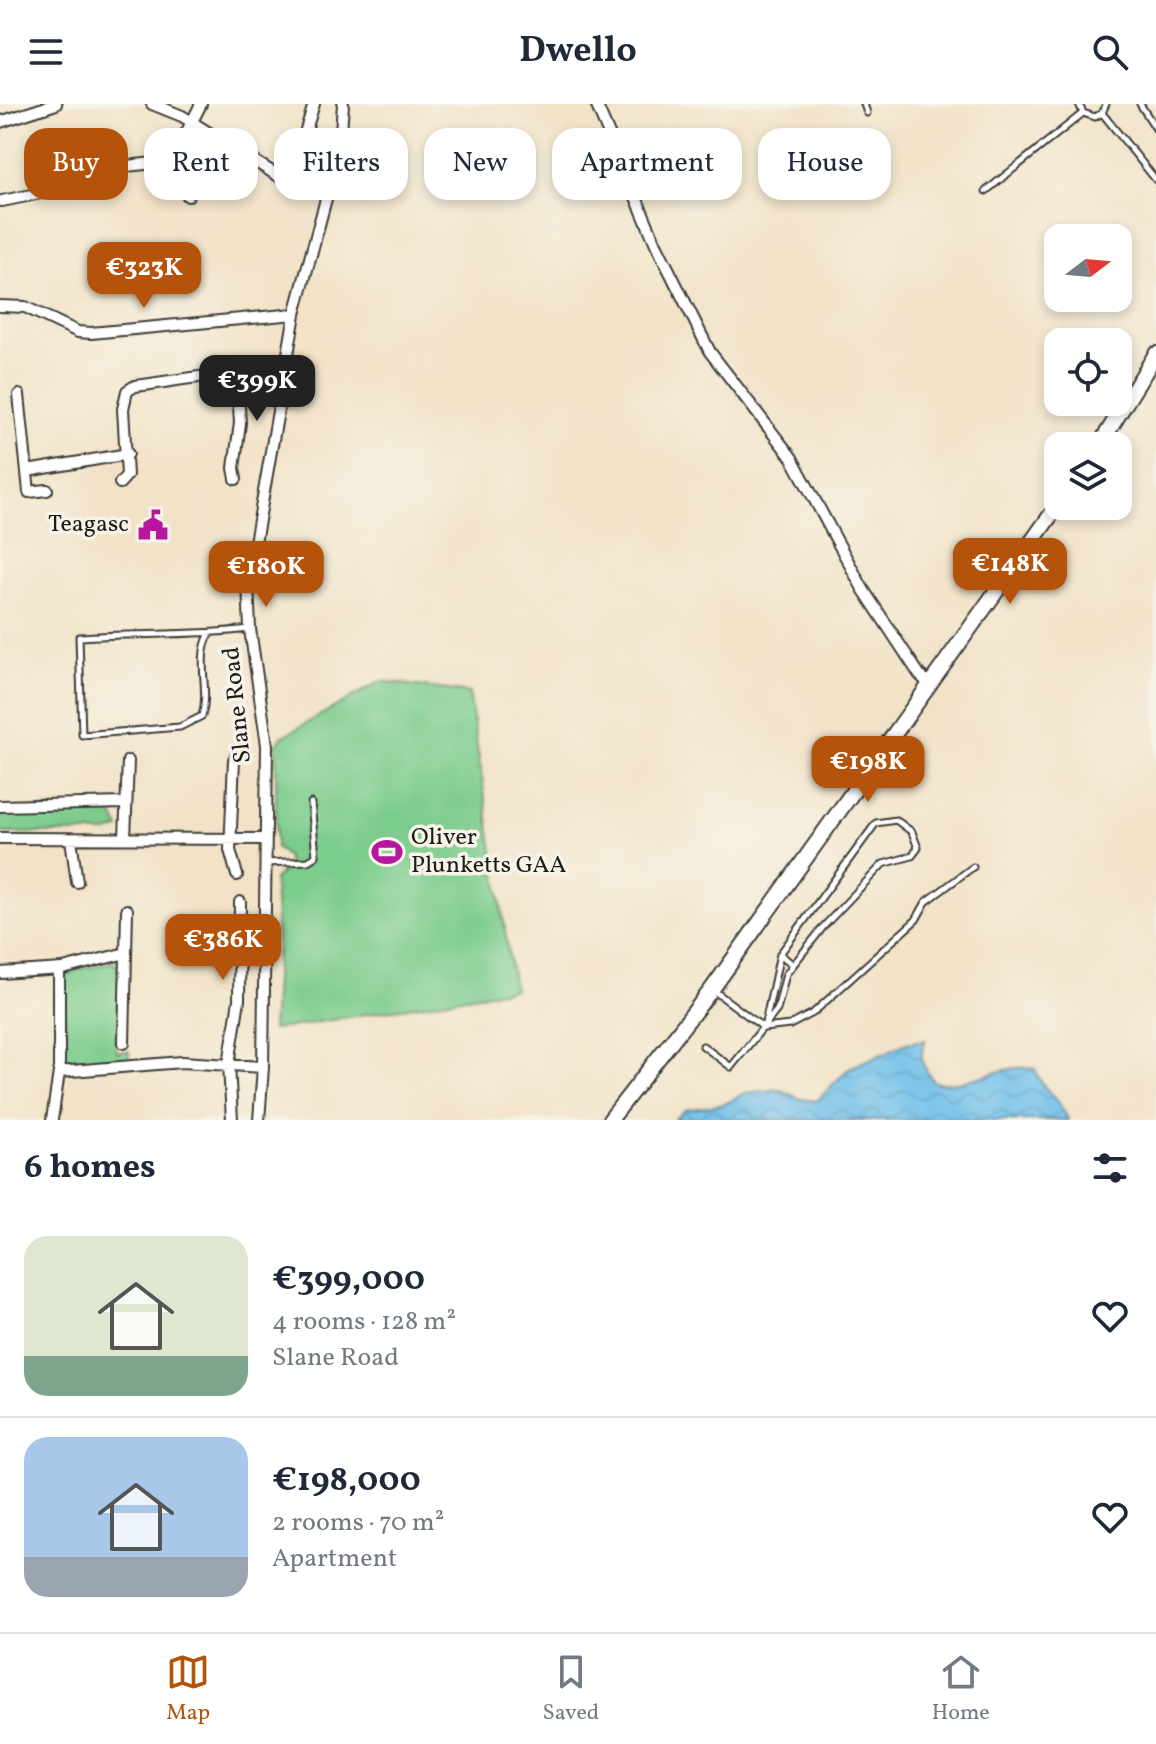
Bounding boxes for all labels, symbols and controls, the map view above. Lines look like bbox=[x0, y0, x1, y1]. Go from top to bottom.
text: Dwello bbox=[519, 27, 637, 77]
icon: menu bbox=[24, 30, 68, 74]
icon: search bbox=[1088, 30, 1132, 74]
chip: Buy bbox=[24, 128, 128, 200]
chip: Rent bbox=[144, 128, 258, 200]
chip: Filters bbox=[274, 128, 408, 200]
chip: New bbox=[424, 128, 536, 200]
chip: Apartment bbox=[552, 128, 742, 200]
chip: House bbox=[758, 128, 891, 200]
north arrow bbox=[1044, 224, 1132, 312]
map controls bbox=[1044, 224, 1132, 520]
pin: €323K bbox=[88, 242, 200, 310]
text: €323K bbox=[105, 250, 183, 286]
button: locate bbox=[1044, 328, 1132, 416]
pin: €399K bbox=[201, 355, 313, 423]
text: €399K bbox=[217, 363, 297, 399]
button: layers bbox=[1044, 432, 1132, 520]
place label: Teagasc bbox=[48, 508, 129, 542]
public building icon: Teagasc bbox=[136, 508, 170, 542]
pin: €148K bbox=[954, 538, 1066, 606]
pin: €180K bbox=[210, 541, 322, 609]
text: €148K bbox=[971, 546, 1049, 582]
text: €180K bbox=[227, 549, 305, 585]
street label: Slane Road bbox=[215, 645, 261, 765]
pin: €198K bbox=[812, 736, 924, 804]
text: €198K bbox=[830, 744, 906, 780]
place label: Oliver Plunketts GAA bbox=[411, 821, 566, 883]
sports icon: Oliver Plunketts GAA bbox=[370, 835, 404, 869]
pin: €386K bbox=[167, 914, 279, 982]
text: €386K bbox=[183, 922, 263, 958]
text: 6 homes bbox=[24, 1145, 156, 1192]
icon: filters bbox=[1088, 1146, 1132, 1190]
text: €399,000 bbox=[272, 1257, 425, 1304]
icon: home bbox=[88, 1268, 184, 1364]
icon: heart bbox=[1088, 1294, 1132, 1338]
text: 4 rooms · 128 m² bbox=[272, 1304, 456, 1340]
text: Slane Road bbox=[272, 1340, 399, 1376]
text: €198,000 bbox=[272, 1458, 421, 1505]
icon: home bbox=[88, 1469, 184, 1565]
icon: heart bbox=[1088, 1495, 1132, 1539]
text: 2 rooms · 70 m² bbox=[272, 1505, 444, 1541]
text: Apartment bbox=[272, 1541, 397, 1577]
tab: Map bbox=[166, 1650, 210, 1729]
tab: Saved bbox=[543, 1650, 599, 1729]
tab: Home bbox=[932, 1650, 990, 1729]

